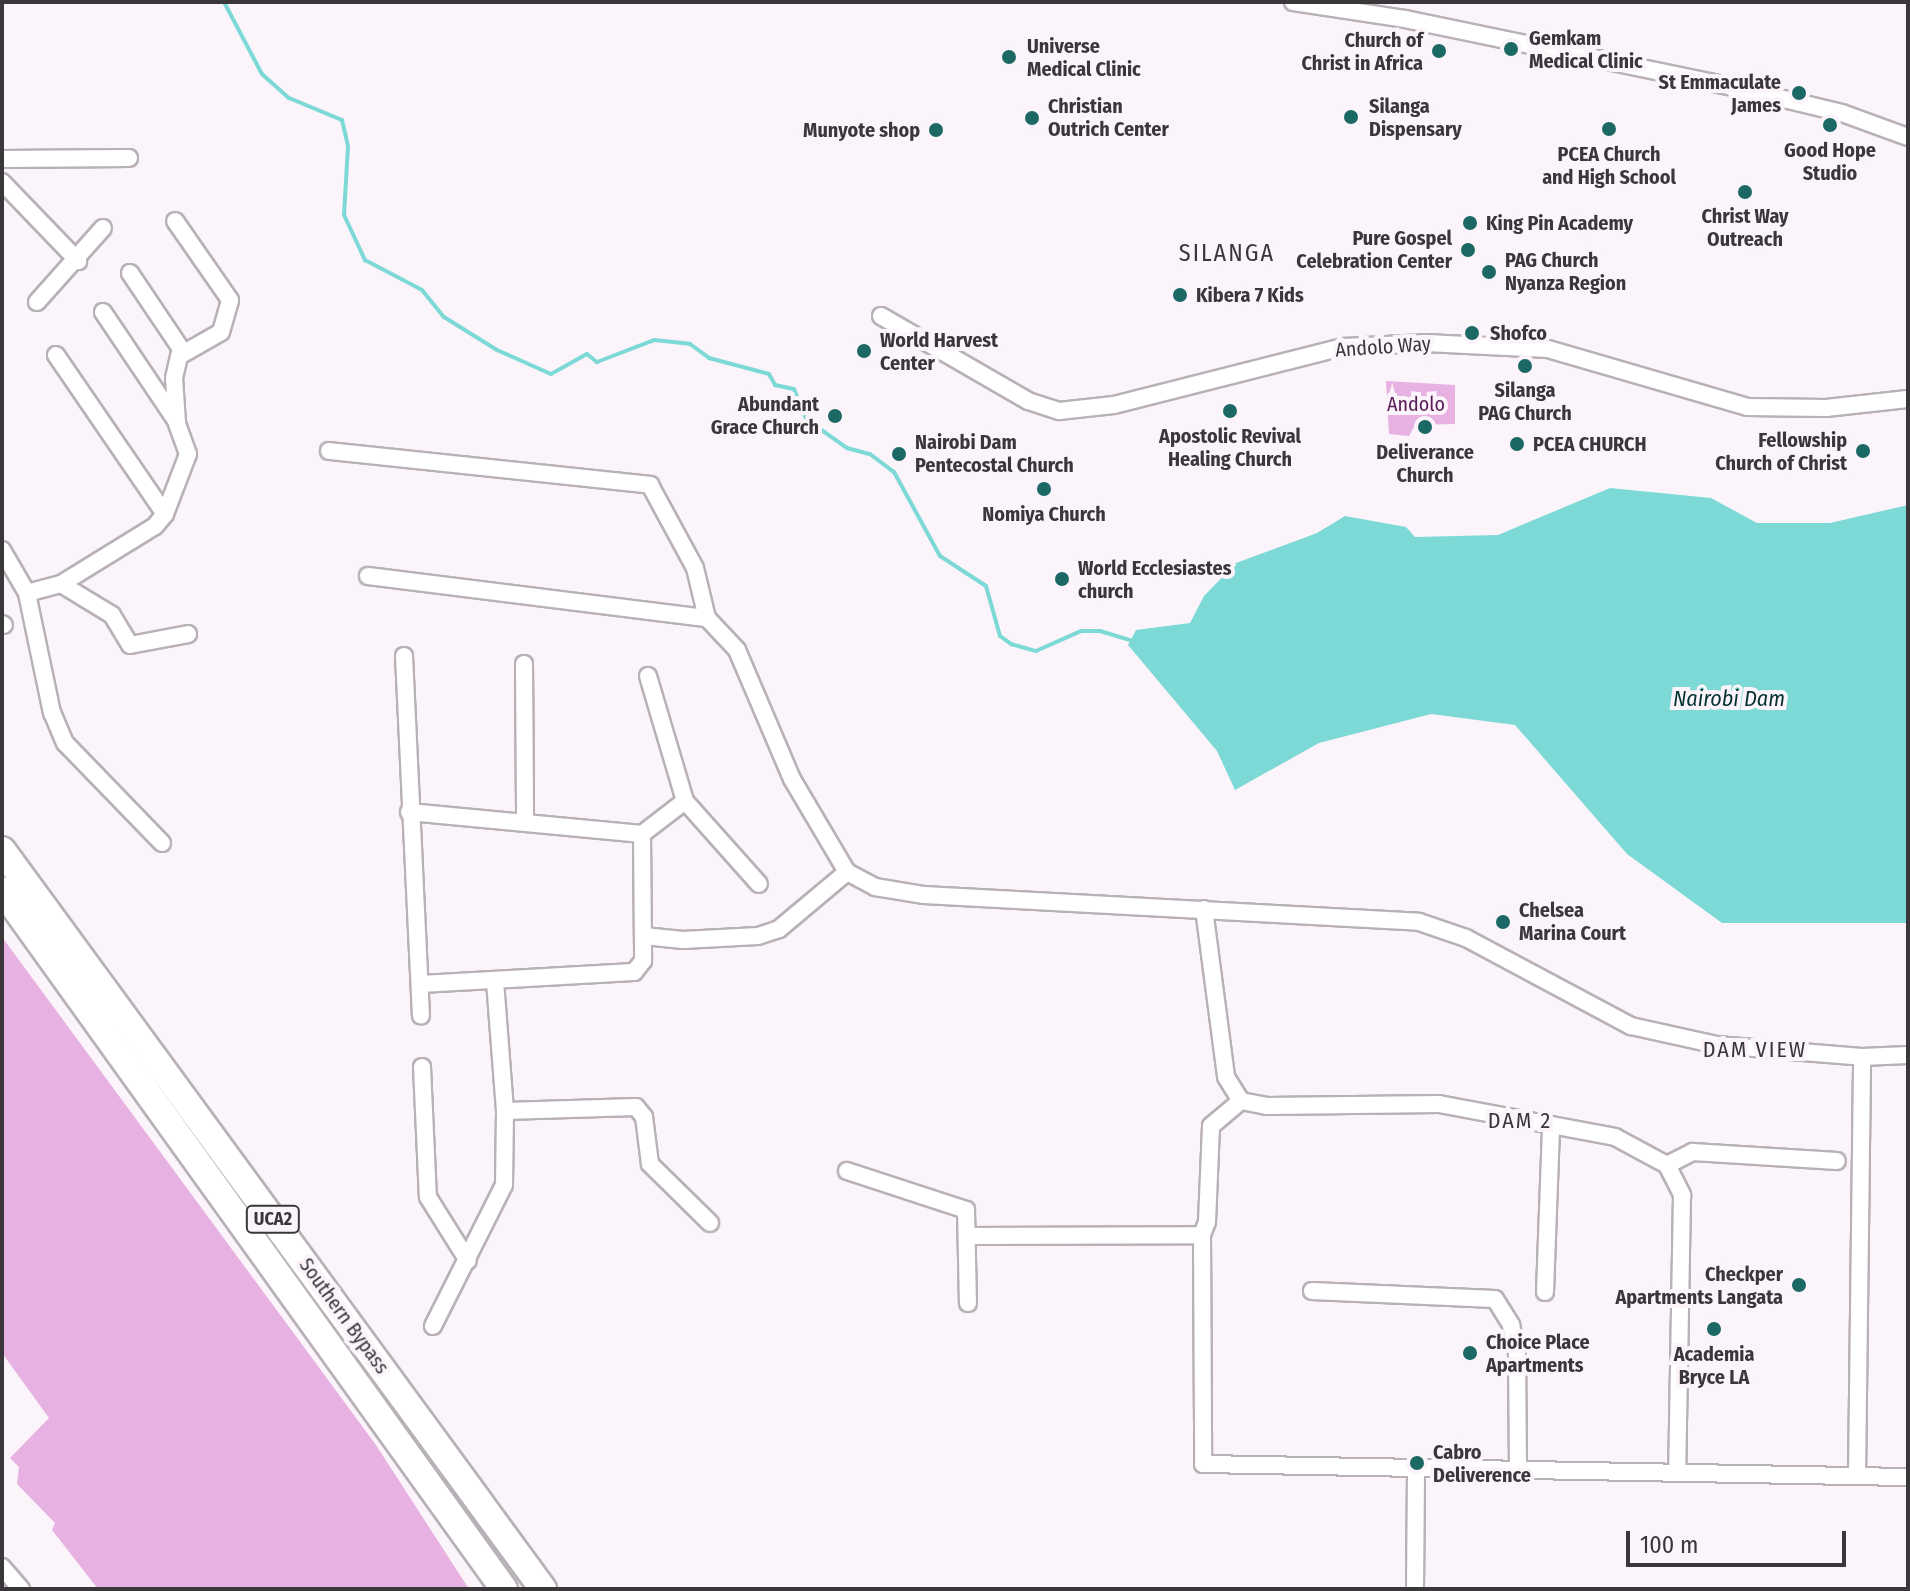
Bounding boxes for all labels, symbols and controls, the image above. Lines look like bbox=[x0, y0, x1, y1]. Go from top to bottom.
place label: Gemkam Medical Clinic bbox=[1529, 26, 1643, 73]
place label: Church of Christ in Africa bbox=[1302, 28, 1423, 75]
place label: Universe Medical Clinic bbox=[1027, 34, 1141, 81]
marker: Gemkam Medical Clinic bbox=[1500, 38, 1522, 60]
marker: Church of Christ in Africa bbox=[1430, 42, 1448, 60]
marker: Universe Medical Clinic bbox=[998, 46, 1020, 68]
place label: St Emmaculate James bbox=[1659, 70, 1781, 117]
marker: St Emmaculate James bbox=[1788, 82, 1810, 104]
place label: Christian Outrich Center bbox=[1048, 94, 1169, 141]
place label: Silanga Dispensary bbox=[1369, 94, 1462, 141]
marker: Silanga Dispensary bbox=[1340, 106, 1362, 128]
marker: Christian Outrich Center bbox=[1023, 109, 1041, 127]
marker: Good Hope Studio bbox=[1821, 116, 1839, 134]
place label: Munyote shop bbox=[803, 118, 920, 142]
marker: PCEA Church and High School bbox=[1600, 120, 1618, 138]
marker: Munyote shop bbox=[927, 121, 945, 139]
place label: Good Hope Studio bbox=[1784, 138, 1876, 185]
place label: PCEA Church and High School bbox=[1542, 142, 1676, 189]
marker: Christ Way Outreach bbox=[1736, 183, 1754, 201]
place label: Christ Way Outreach bbox=[1701, 204, 1789, 251]
place label: King Pin Academy bbox=[1486, 211, 1633, 235]
marker: King Pin Academy bbox=[1461, 214, 1479, 232]
place label: Pure Gospel Celebration Center bbox=[1296, 226, 1452, 273]
district label: SILANGA bbox=[1179, 240, 1275, 268]
marker: Pure Gospel Celebration Center bbox=[1459, 241, 1477, 259]
place label: PAG Church Nyanza Region bbox=[1505, 248, 1626, 295]
marker: PAG Church Nyanza Region bbox=[1480, 263, 1498, 281]
place label: Kibera 7 Kids bbox=[1196, 283, 1304, 307]
marker: Kibera 7 Kids bbox=[1171, 286, 1189, 304]
place label: Shofco bbox=[1490, 321, 1547, 345]
marker: Shofco bbox=[1461, 322, 1483, 344]
place label: World Harvest Center bbox=[880, 328, 998, 375]
street label: Andolo Way bbox=[1335, 332, 1431, 362]
marker: World Harvest Center bbox=[855, 342, 873, 360]
marker: Silanga PAG Church bbox=[1516, 357, 1534, 375]
place label: Silanga PAG Church bbox=[1478, 378, 1572, 425]
place label: Abundant Grace Church bbox=[711, 392, 819, 439]
park label: Andolo bbox=[1387, 392, 1445, 416]
marker: Apostolic Revival Healing Church bbox=[1221, 402, 1239, 420]
marker: Abundant Grace Church bbox=[826, 407, 844, 425]
marker: Deliverance Church bbox=[1416, 418, 1434, 436]
place label: Apostolic Revival Healing Church bbox=[1159, 424, 1301, 471]
place label: Fellowship Church of Christ bbox=[1715, 428, 1847, 475]
place label: Nairobi Dam Pentecostal Church bbox=[915, 430, 1074, 477]
place label: PCEA CHURCH bbox=[1533, 432, 1647, 456]
marker: PCEA CHURCH bbox=[1508, 435, 1526, 453]
place label: Deliverance Church bbox=[1376, 440, 1474, 487]
marker: Fellowship Church of Christ bbox=[1854, 442, 1872, 460]
marker: Nairobi Dam Pentecostal Church bbox=[890, 445, 908, 463]
marker: Nomiya Church bbox=[1035, 480, 1053, 498]
place label: Nomiya Church bbox=[982, 502, 1106, 526]
place label: World Ecclesiastes church bbox=[1078, 556, 1231, 603]
marker: World Ecclesiastes church bbox=[1053, 570, 1071, 588]
water label: Nairobi Dam bbox=[1673, 686, 1785, 712]
place label: Chelsea Marina Court bbox=[1519, 898, 1626, 945]
marker: Chelsea Marina Court bbox=[1494, 913, 1512, 931]
district label: DAM VIEW bbox=[1703, 1037, 1807, 1063]
district label: DAM 2 bbox=[1488, 1108, 1552, 1134]
road number: UCA2 bbox=[245, 1205, 301, 1233]
street label: Southern Bypass bbox=[294, 1254, 394, 1378]
place label: Checkper Apartments Langata bbox=[1615, 1262, 1783, 1309]
marker: Checkper Apartments Langata bbox=[1790, 1276, 1808, 1294]
marker: Academia Bryce LA bbox=[1705, 1320, 1723, 1338]
place label: Choice Place Apartments bbox=[1486, 1330, 1590, 1377]
place label: Academia Bryce LA bbox=[1674, 1342, 1754, 1389]
marker: Choice Place Apartments bbox=[1461, 1344, 1479, 1362]
place label: Cabro Deliverence bbox=[1433, 1440, 1531, 1487]
marker: Cabro Deliverence bbox=[1408, 1454, 1426, 1472]
scale bar bbox=[1630, 1515, 1850, 1565]
text: 100 m bbox=[1640, 1531, 1698, 1559]

